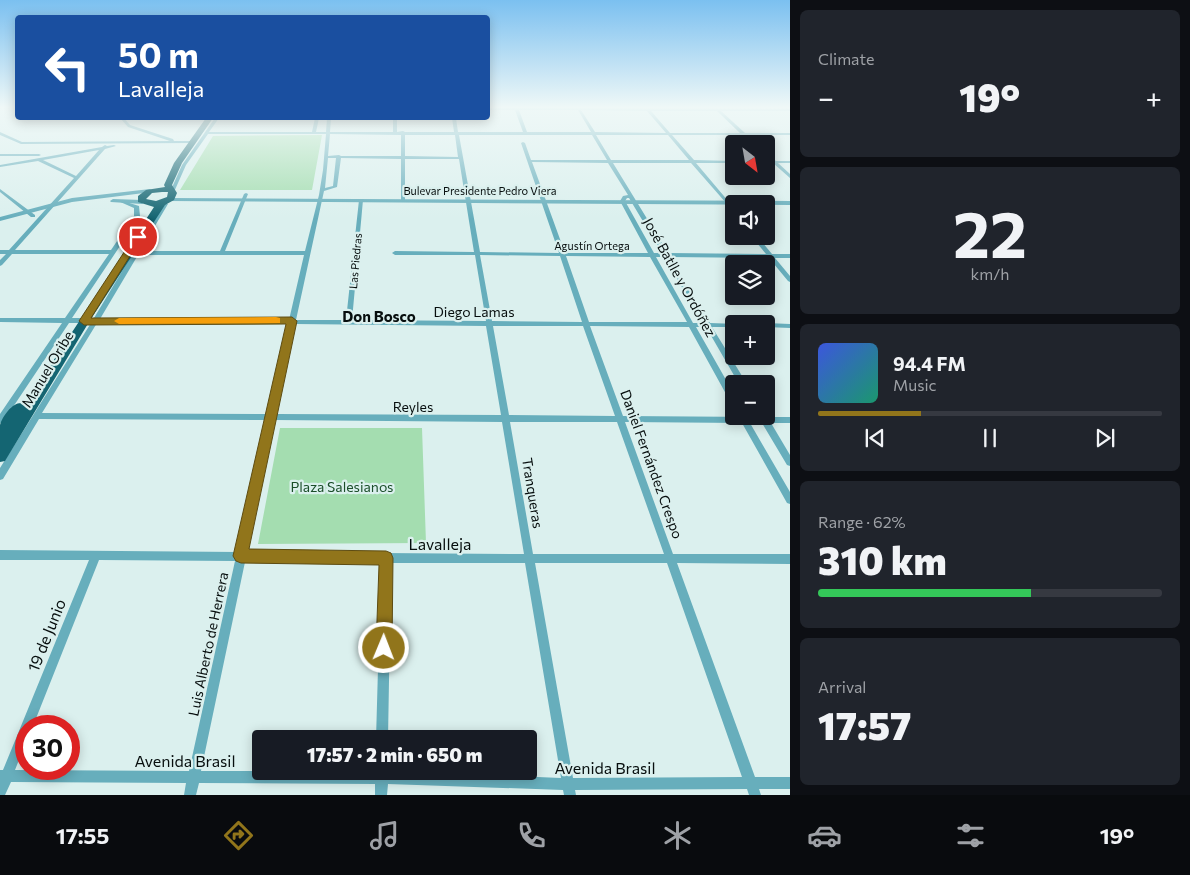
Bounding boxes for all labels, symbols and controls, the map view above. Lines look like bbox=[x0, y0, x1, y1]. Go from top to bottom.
text: 50 m bbox=[118, 32, 199, 75]
icon: left bbox=[35, 35, 100, 100]
text: Climate bbox=[818, 49, 874, 68]
text: 19° bbox=[959, 73, 1020, 120]
text: Lavalleja bbox=[118, 75, 204, 102]
text: − bbox=[818, 80, 834, 114]
text: + bbox=[1146, 80, 1162, 114]
north arrow bbox=[725, 135, 775, 185]
map controls bbox=[725, 135, 775, 425]
street label: Bulevar Presidente Pedro Viera bbox=[404, 184, 557, 197]
text: 22 bbox=[953, 192, 1027, 271]
button: sound bbox=[725, 195, 775, 245]
street label: José Batlle y Ordóñez bbox=[640, 214, 720, 340]
pin bbox=[117, 216, 159, 258]
icon: arrive bbox=[124, 223, 152, 251]
street label: Las Piedras bbox=[346, 232, 364, 290]
street label: Agustín Ortega bbox=[554, 239, 630, 252]
button: layers bbox=[725, 255, 775, 305]
text: km/h bbox=[971, 264, 1009, 283]
street label: Diego Lamas bbox=[433, 303, 515, 320]
district label: Don Bosco bbox=[342, 307, 416, 325]
button: + bbox=[725, 315, 775, 365]
street label: Manuel Oribe bbox=[17, 328, 77, 410]
text: 94.4 FM bbox=[893, 352, 966, 375]
button: − bbox=[725, 375, 775, 425]
text: Music bbox=[893, 375, 937, 394]
street label: Daniel Fernández Crespo bbox=[617, 387, 687, 541]
street label: Reyles bbox=[393, 398, 433, 415]
icon: previous bbox=[861, 424, 889, 452]
icon: pause bbox=[976, 424, 1004, 452]
icon: next bbox=[1091, 424, 1119, 452]
street label: Tranqueras bbox=[519, 457, 547, 529]
park label: Plaza Salesianos bbox=[290, 478, 394, 495]
text: Range · 62% bbox=[818, 512, 906, 531]
street label: Lavalleja bbox=[409, 534, 471, 553]
text: 310 km bbox=[818, 536, 947, 583]
street label: Luis Alberto de Herrera bbox=[184, 570, 232, 718]
street label: 19 de Junio bbox=[23, 596, 69, 674]
position arrow bbox=[357, 621, 409, 673]
text: Arrival bbox=[818, 677, 866, 696]
text: 17:57 bbox=[818, 701, 911, 748]
speed limit sign: 30 bbox=[15, 715, 80, 780]
text: 17:57 · 2 min · 650 m bbox=[307, 743, 482, 766]
street label: Avenida Brasil bbox=[134, 751, 236, 770]
street label: Avenida Brasil bbox=[554, 758, 656, 777]
icon: directions bbox=[221, 818, 256, 853]
icon: music bbox=[367, 818, 402, 853]
icon: phone bbox=[514, 818, 549, 853]
icon: climate bbox=[660, 818, 695, 853]
icon: car bbox=[807, 818, 842, 853]
icon: filters bbox=[953, 818, 988, 853]
text: 17:55 bbox=[56, 822, 109, 849]
text: 19° bbox=[1100, 822, 1134, 849]

